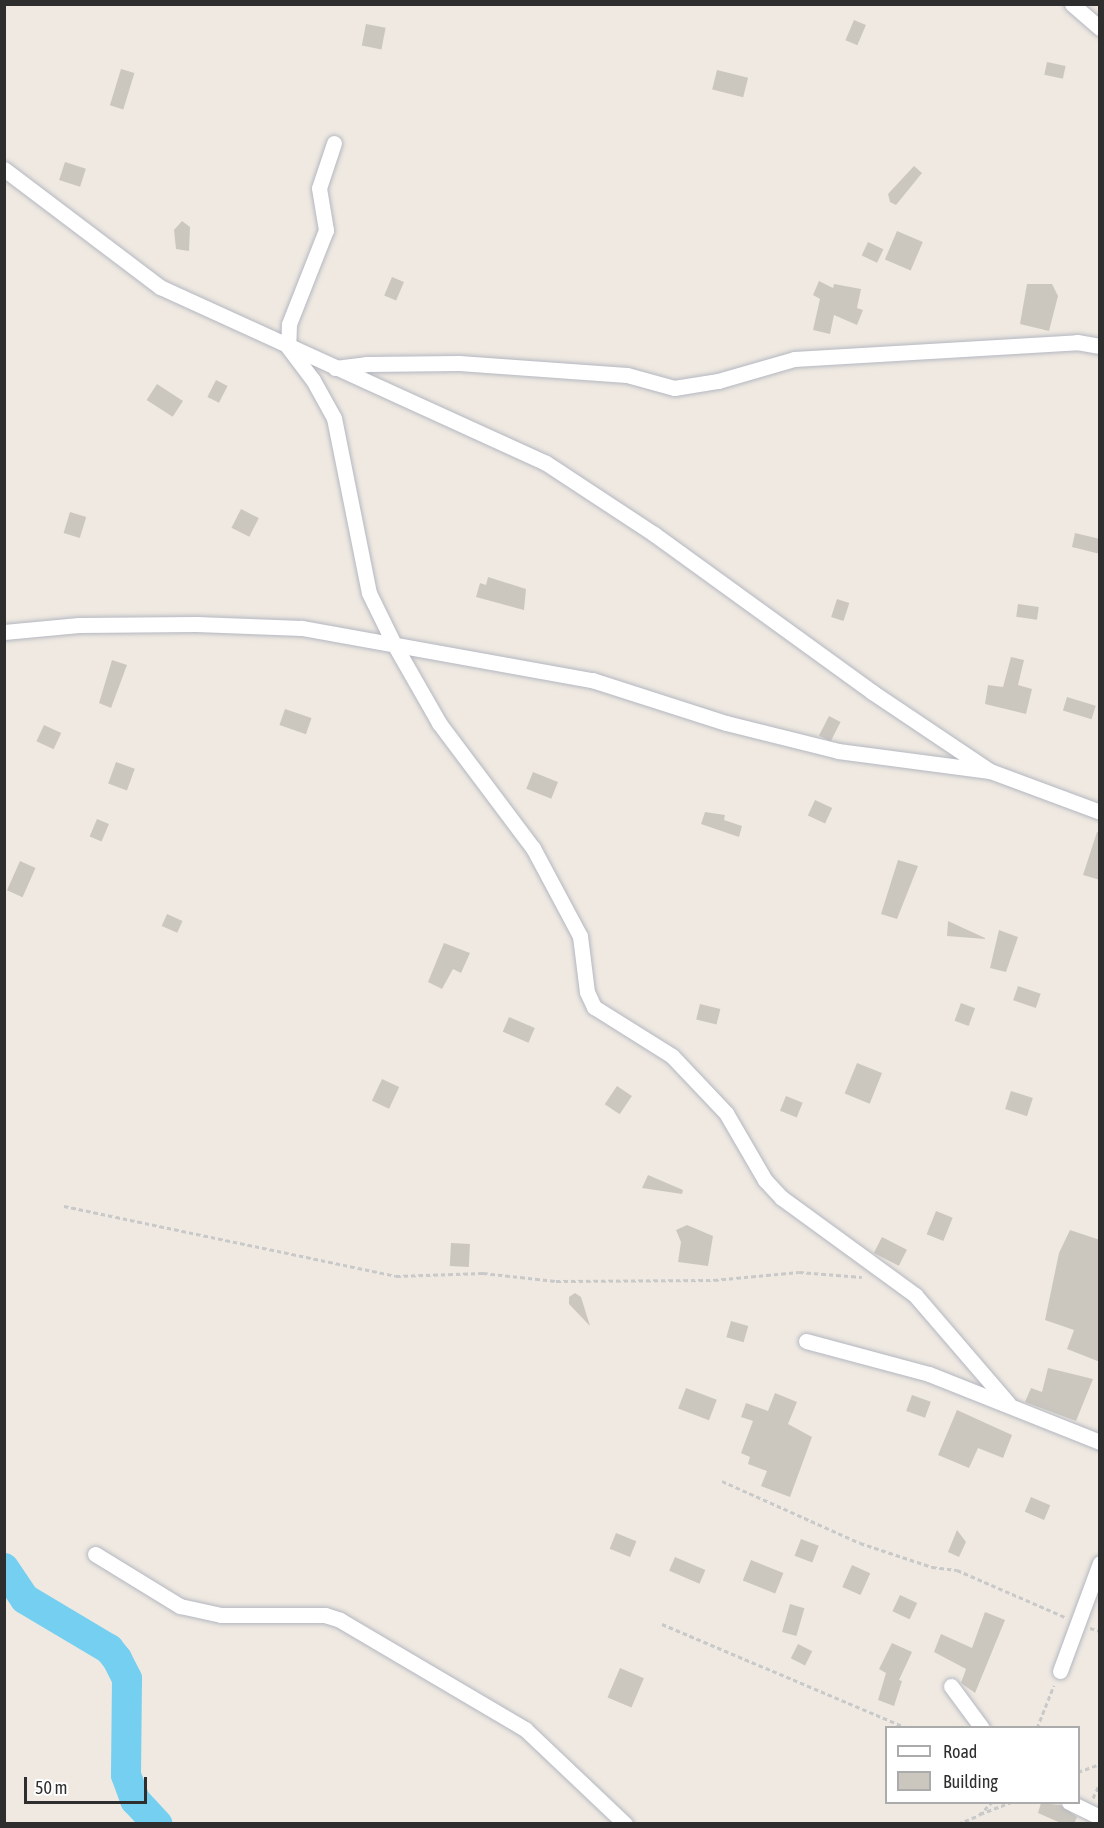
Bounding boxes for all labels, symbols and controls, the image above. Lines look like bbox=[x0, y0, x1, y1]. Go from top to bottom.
legend bbox=[885, 1726, 1080, 1804]
text: Road bbox=[943, 1741, 977, 1762]
scale bar bbox=[27, 1765, 150, 1803]
text: Building bbox=[943, 1771, 998, 1792]
text: 50 m bbox=[35, 1777, 67, 1798]

